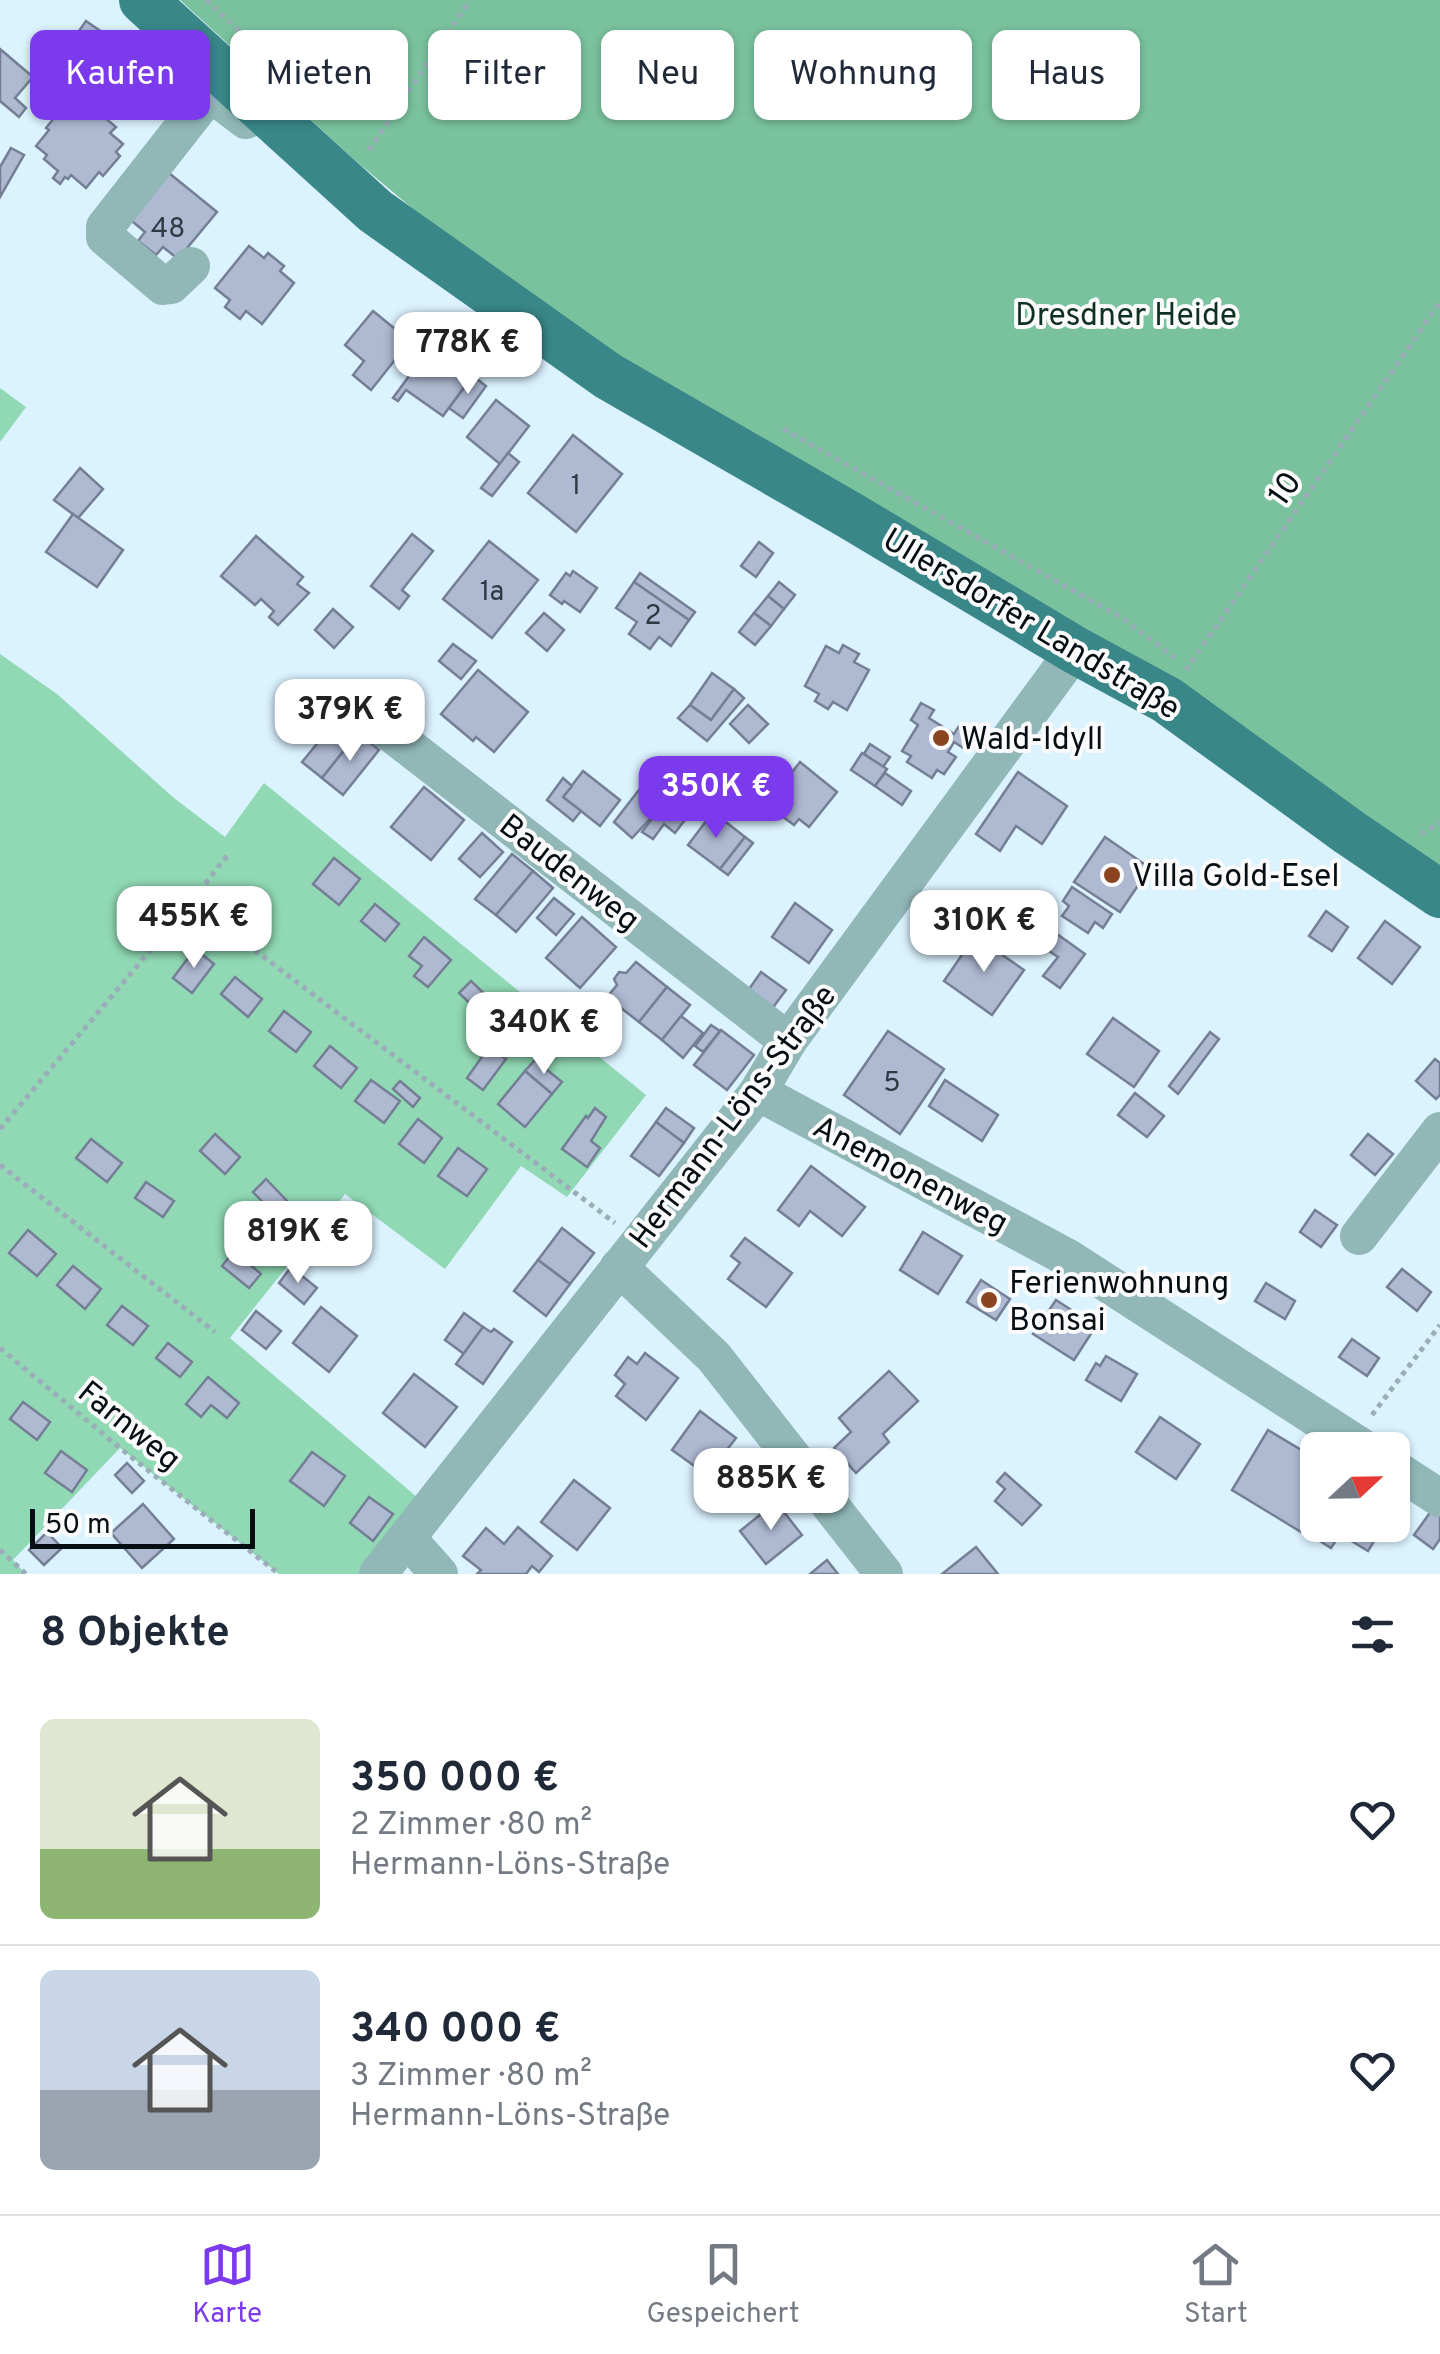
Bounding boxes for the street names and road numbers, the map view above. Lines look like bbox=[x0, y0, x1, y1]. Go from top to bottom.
street label: 10 bbox=[1261, 465, 1312, 514]
street label: Ullersdorfer Landstraße bbox=[875, 521, 1186, 730]
street label: Baudenweg bbox=[490, 807, 646, 942]
street label: Hermann-Löns-Straße bbox=[622, 978, 847, 1258]
street label: Anemonenweg bbox=[805, 1108, 1014, 1245]
street label: Farnweg bbox=[68, 1374, 188, 1481]

